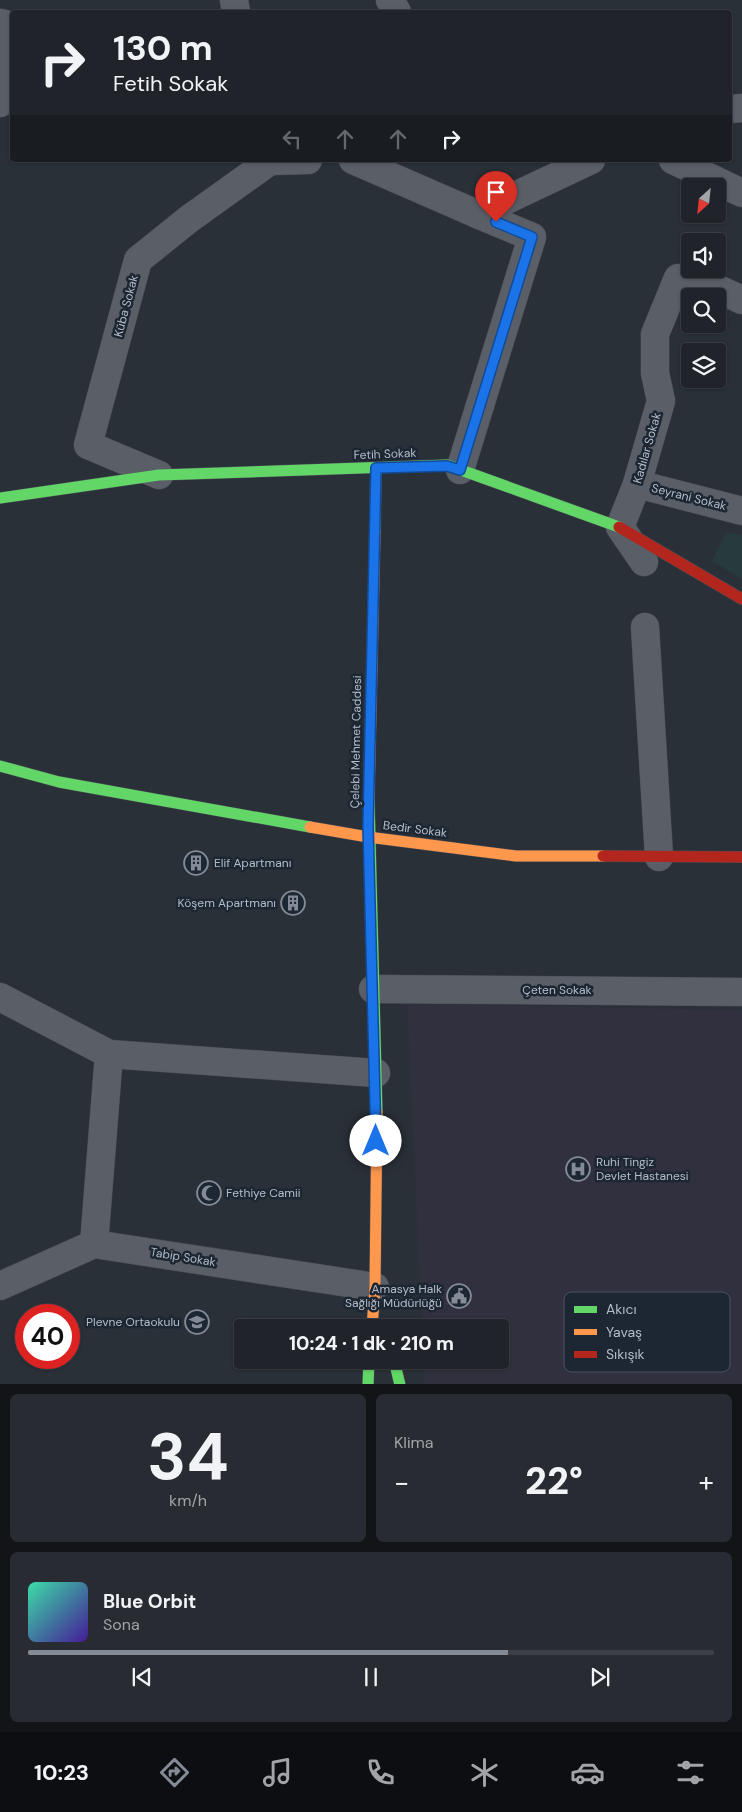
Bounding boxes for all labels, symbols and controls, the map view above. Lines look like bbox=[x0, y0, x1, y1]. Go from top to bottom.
text: 130 m bbox=[113, 25, 213, 71]
icon: right bbox=[30, 30, 95, 95]
text: Fetih Sokak bbox=[113, 69, 228, 98]
icon: left bbox=[278, 125, 306, 153]
icon: ahead bbox=[331, 125, 359, 153]
icon: ahead bbox=[384, 125, 412, 153]
icon: right bbox=[437, 125, 465, 153]
pin bbox=[475, 171, 517, 222]
icon: arrive bbox=[482, 178, 510, 206]
north arrow bbox=[681, 178, 726, 222]
map controls bbox=[681, 178, 726, 388]
button: sound bbox=[681, 233, 726, 278]
street label: Küba Sokak bbox=[110, 273, 142, 339]
button: search bbox=[681, 288, 726, 333]
button: layers bbox=[681, 343, 726, 388]
street label: Kadılar Sokak bbox=[629, 411, 665, 485]
street label: Fetih Sokak bbox=[353, 445, 417, 463]
street label: Seyrani Sokak bbox=[650, 480, 728, 514]
street label: Çelebi Mehmet Caddesi bbox=[347, 675, 365, 809]
street label: Bedir Sokak bbox=[382, 817, 448, 841]
building icon: Elif Apartmanı bbox=[183, 850, 209, 876]
place label: Elif Apartmanı bbox=[214, 855, 291, 871]
building icon: Köşem Apartmanı bbox=[280, 890, 306, 916]
place label: Köşem Apartmanı bbox=[178, 895, 276, 911]
street label: Çeten Sokak bbox=[522, 982, 592, 998]
position arrow bbox=[349, 1114, 401, 1166]
place label: Ruhi Tingiz Devlet Hastanesi bbox=[596, 1154, 688, 1184]
hospital icon: Ruhi Tingiz Devlet Hastanesi bbox=[565, 1156, 591, 1182]
mosque icon: Fethiye Camii bbox=[196, 1180, 222, 1206]
place label: Fethiye Camii bbox=[226, 1185, 300, 1201]
street label: Tabip Sokak bbox=[149, 1244, 217, 1270]
place label: Amasya Halk Sağlığı Müdürlüğü bbox=[345, 1281, 442, 1311]
public building icon: Amasya Halk Sağlığı Müdürlüğü bbox=[446, 1283, 472, 1309]
legend bbox=[564, 1292, 730, 1372]
text: Akıcı bbox=[606, 1300, 637, 1318]
speed limit sign: 40 bbox=[15, 1304, 80, 1369]
school or university icon: Plevne Ortaokulu bbox=[184, 1309, 210, 1335]
place label: Plevne Ortaokulu bbox=[86, 1314, 180, 1330]
text: Yavaş bbox=[606, 1323, 642, 1341]
text: 10:24 · 1 dk · 210 m bbox=[289, 1331, 454, 1356]
text: Sıkışık bbox=[606, 1345, 645, 1363]
text: 34 bbox=[147, 1415, 229, 1499]
text: Klima bbox=[394, 1432, 433, 1453]
text: 22° bbox=[525, 1456, 583, 1506]
text: − bbox=[394, 1464, 409, 1501]
text: + bbox=[699, 1464, 714, 1501]
text: km/h bbox=[169, 1490, 207, 1511]
text: Blue Orbit bbox=[103, 1589, 196, 1614]
text: Sona bbox=[103, 1614, 140, 1635]
icon: previous bbox=[128, 1663, 156, 1691]
icon: pause bbox=[357, 1663, 385, 1691]
icon: next bbox=[586, 1663, 614, 1691]
icon: directions bbox=[157, 1755, 192, 1790]
icon: music bbox=[260, 1755, 295, 1790]
icon: phone bbox=[363, 1755, 398, 1790]
icon: climate bbox=[467, 1755, 502, 1790]
icon: car bbox=[570, 1755, 605, 1790]
icon: filters bbox=[673, 1755, 708, 1790]
text: 10:23 bbox=[34, 1758, 89, 1787]

